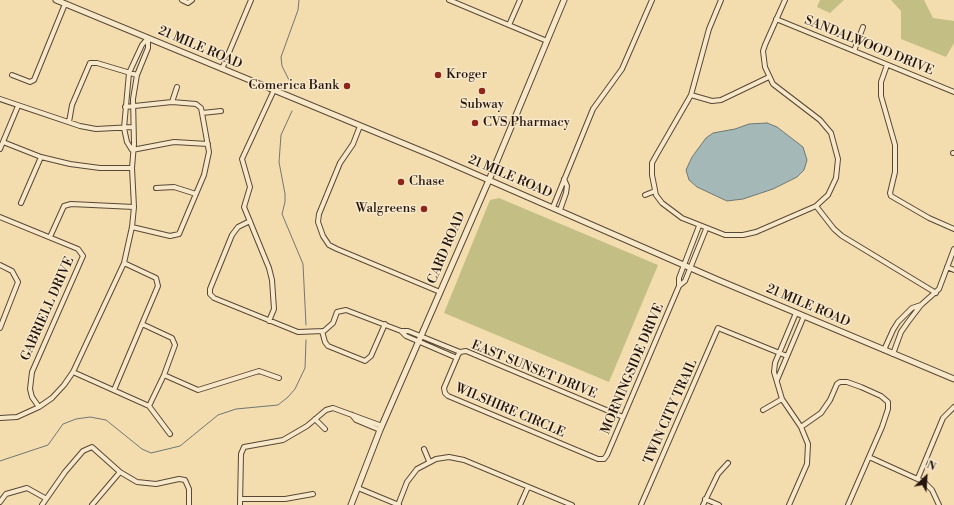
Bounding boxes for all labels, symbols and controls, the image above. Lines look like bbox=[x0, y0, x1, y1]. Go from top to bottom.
street label: SANDALWOOD DRIVE bbox=[802, 13, 936, 79]
street label: 21 MILE ROAD bbox=[156, 23, 244, 73]
place label: Kroger bbox=[446, 67, 487, 83]
marker: Kroger bbox=[433, 70, 443, 80]
place label: Comerica Bank bbox=[249, 78, 339, 94]
marker: Comerica Bank bbox=[342, 81, 352, 91]
marker: Subway bbox=[477, 86, 487, 96]
place label: Subway bbox=[460, 97, 504, 113]
place label: CVS Pharmacy bbox=[483, 115, 570, 131]
marker: CVS Pharmacy bbox=[470, 118, 480, 128]
street label: 21 MILE ROAD bbox=[466, 152, 554, 202]
place label: Chase bbox=[409, 174, 445, 190]
marker: Chase bbox=[396, 177, 406, 187]
place label: Walgreens bbox=[355, 201, 416, 217]
marker: Walgreens bbox=[419, 204, 429, 214]
street label: CARD ROAD bbox=[425, 209, 469, 287]
street label: GABRIELL DRIVE bbox=[18, 255, 78, 363]
street label: 21 MILE ROAD bbox=[764, 281, 852, 331]
street label: MORNINGSIDE DRIVE bbox=[598, 301, 668, 437]
street label: EAST SUNSET DRIVE bbox=[469, 338, 599, 402]
street label: TWIN CITY TRAIL bbox=[641, 357, 701, 467]
street label: WILSHIRE CIRCLE bbox=[453, 381, 567, 441]
north arrow bbox=[906, 457, 946, 497]
text: N bbox=[924, 458, 938, 474]

